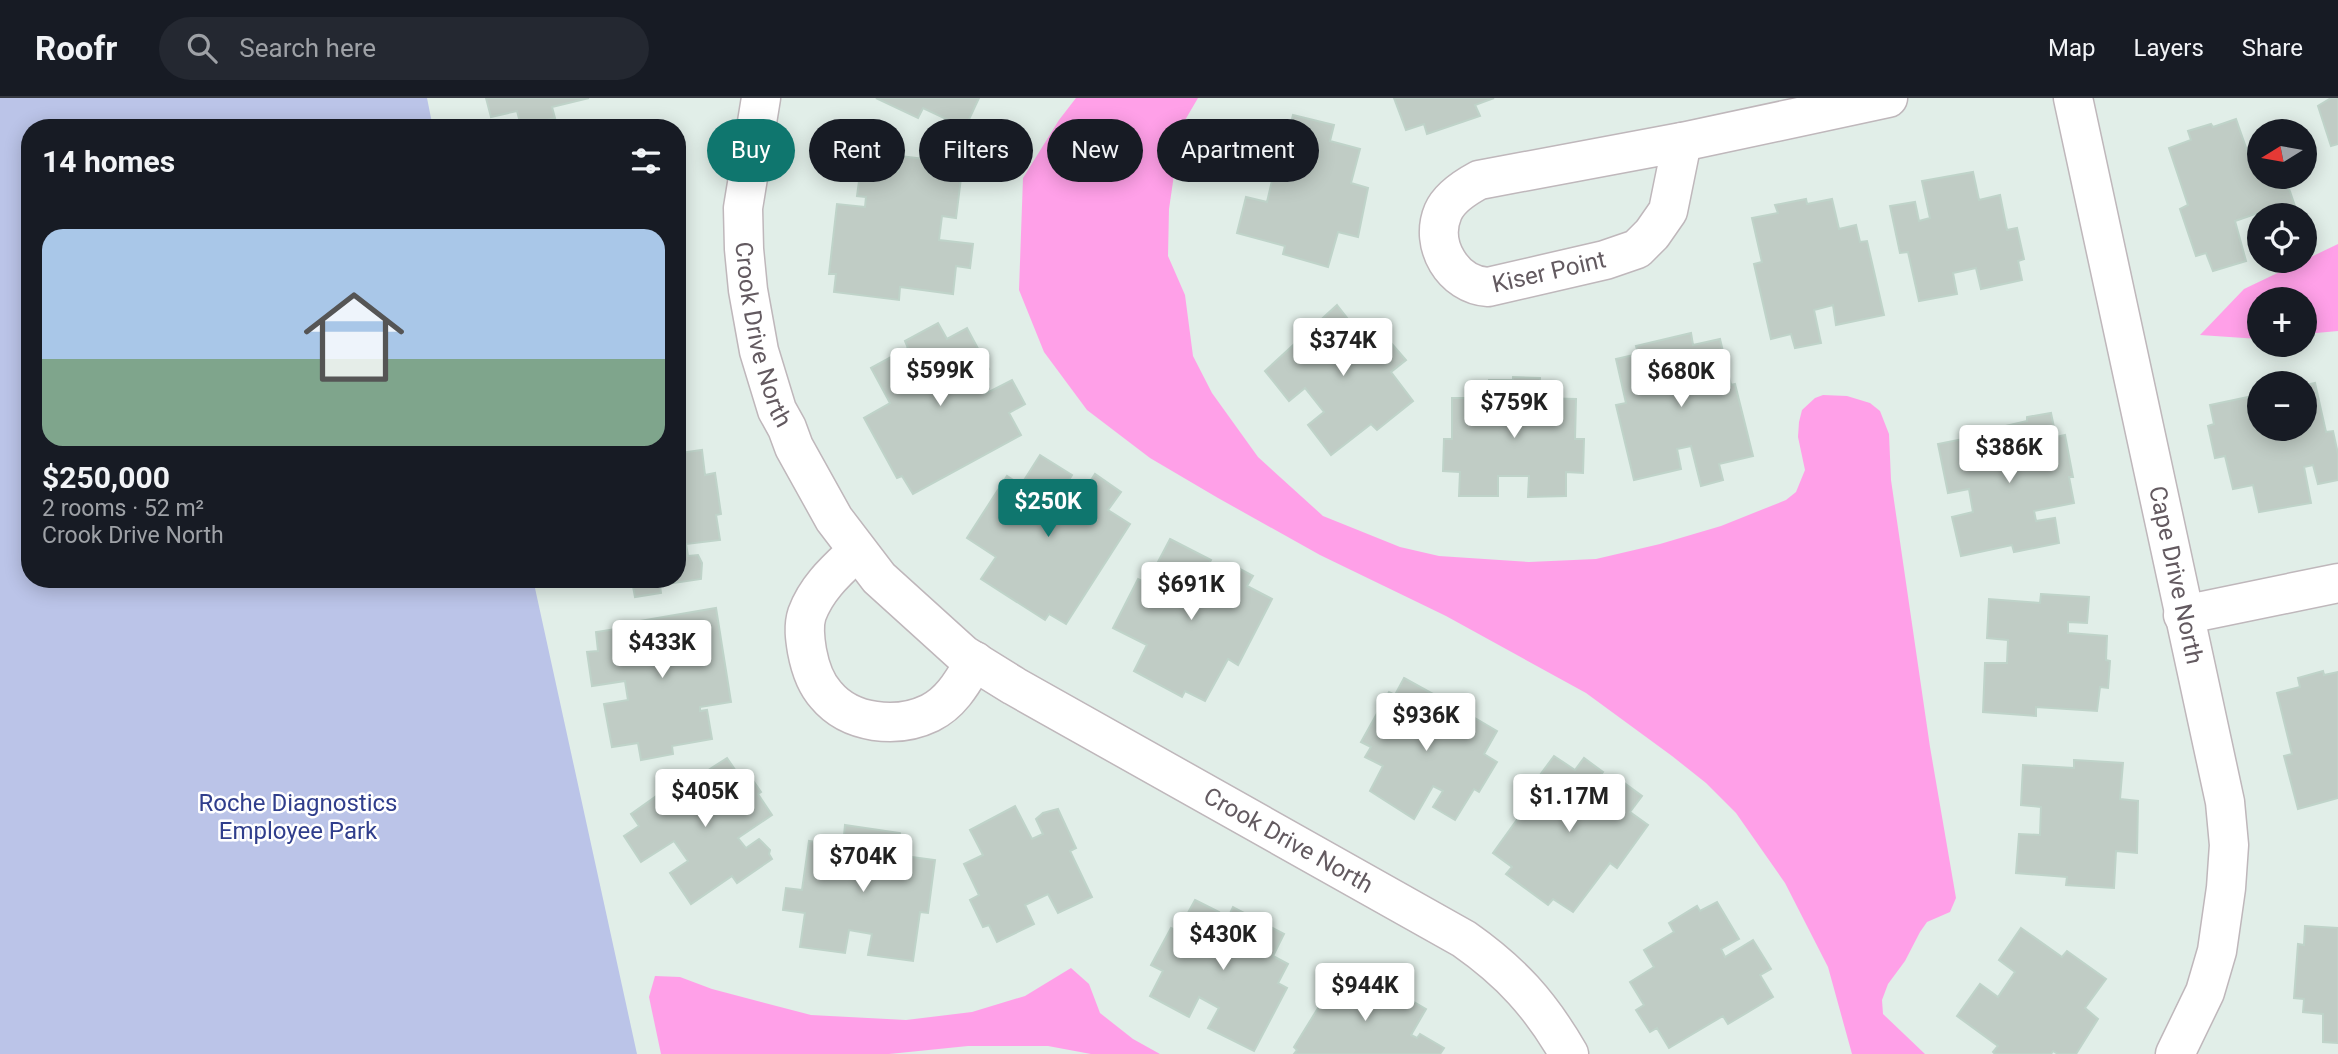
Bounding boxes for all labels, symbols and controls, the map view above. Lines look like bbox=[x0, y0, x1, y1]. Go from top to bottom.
search box bbox=[159, 17, 649, 80]
text: Roofr bbox=[35, 29, 117, 68]
icon: search bbox=[183, 29, 221, 67]
text: Search here bbox=[239, 33, 376, 63]
text: Map bbox=[2048, 34, 2096, 62]
text: Layers bbox=[2134, 34, 2204, 62]
text: Share bbox=[2242, 34, 2303, 62]
chip: Buy bbox=[707, 119, 795, 182]
chip: Rent bbox=[809, 119, 905, 182]
chip: Filters bbox=[919, 119, 1033, 182]
chip: New bbox=[1047, 119, 1143, 182]
chip: Apartment bbox=[1157, 119, 1319, 182]
north arrow bbox=[2247, 119, 2317, 189]
map controls bbox=[2247, 119, 2317, 441]
icon: filters bbox=[627, 142, 665, 180]
text: 14 homes bbox=[42, 144, 175, 179]
button: locate bbox=[2247, 203, 2317, 273]
street label: Crook Drive North bbox=[729, 240, 798, 432]
street label: Kiser Point bbox=[1489, 245, 1609, 299]
icon: home bbox=[291, 274, 417, 400]
button: + bbox=[2247, 287, 2317, 357]
pin: $374K bbox=[1294, 318, 1392, 378]
text: $374K bbox=[1309, 327, 1377, 354]
pin: $599K bbox=[891, 348, 989, 408]
pin: $680K bbox=[1632, 350, 1730, 409]
text: $599K bbox=[906, 357, 974, 384]
text: $680K bbox=[1647, 358, 1715, 385]
button: − bbox=[2247, 371, 2317, 441]
pin: $759K bbox=[1465, 380, 1563, 440]
text: $759K bbox=[1480, 389, 1548, 416]
pin: $386K bbox=[1960, 426, 2058, 485]
text: $386K bbox=[1975, 434, 2043, 461]
text: $250,000 bbox=[42, 460, 170, 495]
pin: $250K bbox=[999, 480, 1097, 539]
street label: Cape Drive North bbox=[2143, 483, 2209, 667]
text: $250K bbox=[1014, 488, 1082, 515]
text: 2 rooms · 52 m² bbox=[42, 495, 204, 522]
text: Crook Drive North bbox=[42, 522, 224, 549]
pin: $691K bbox=[1142, 562, 1240, 622]
text: $691K bbox=[1157, 571, 1225, 598]
pin: $433K bbox=[613, 620, 711, 680]
text: $433K bbox=[628, 629, 696, 656]
pin: $936K bbox=[1377, 694, 1475, 753]
text: $936K bbox=[1392, 702, 1460, 729]
pin: $405K bbox=[656, 770, 754, 829]
pin: $1.17M bbox=[1512, 774, 1626, 834]
text: $405K bbox=[671, 778, 739, 805]
street label: Crook Drive North bbox=[1199, 782, 1378, 899]
text: $1.17M bbox=[1529, 783, 1609, 810]
park label: Roche Diagnostics Employee Park bbox=[198, 789, 398, 845]
pin: $704K bbox=[814, 834, 912, 894]
text: $704K bbox=[829, 843, 897, 870]
pin: $430K bbox=[1174, 912, 1272, 972]
text: $430K bbox=[1189, 921, 1257, 948]
pin: $944K bbox=[1316, 964, 1414, 1023]
text: $944K bbox=[1331, 972, 1399, 999]

